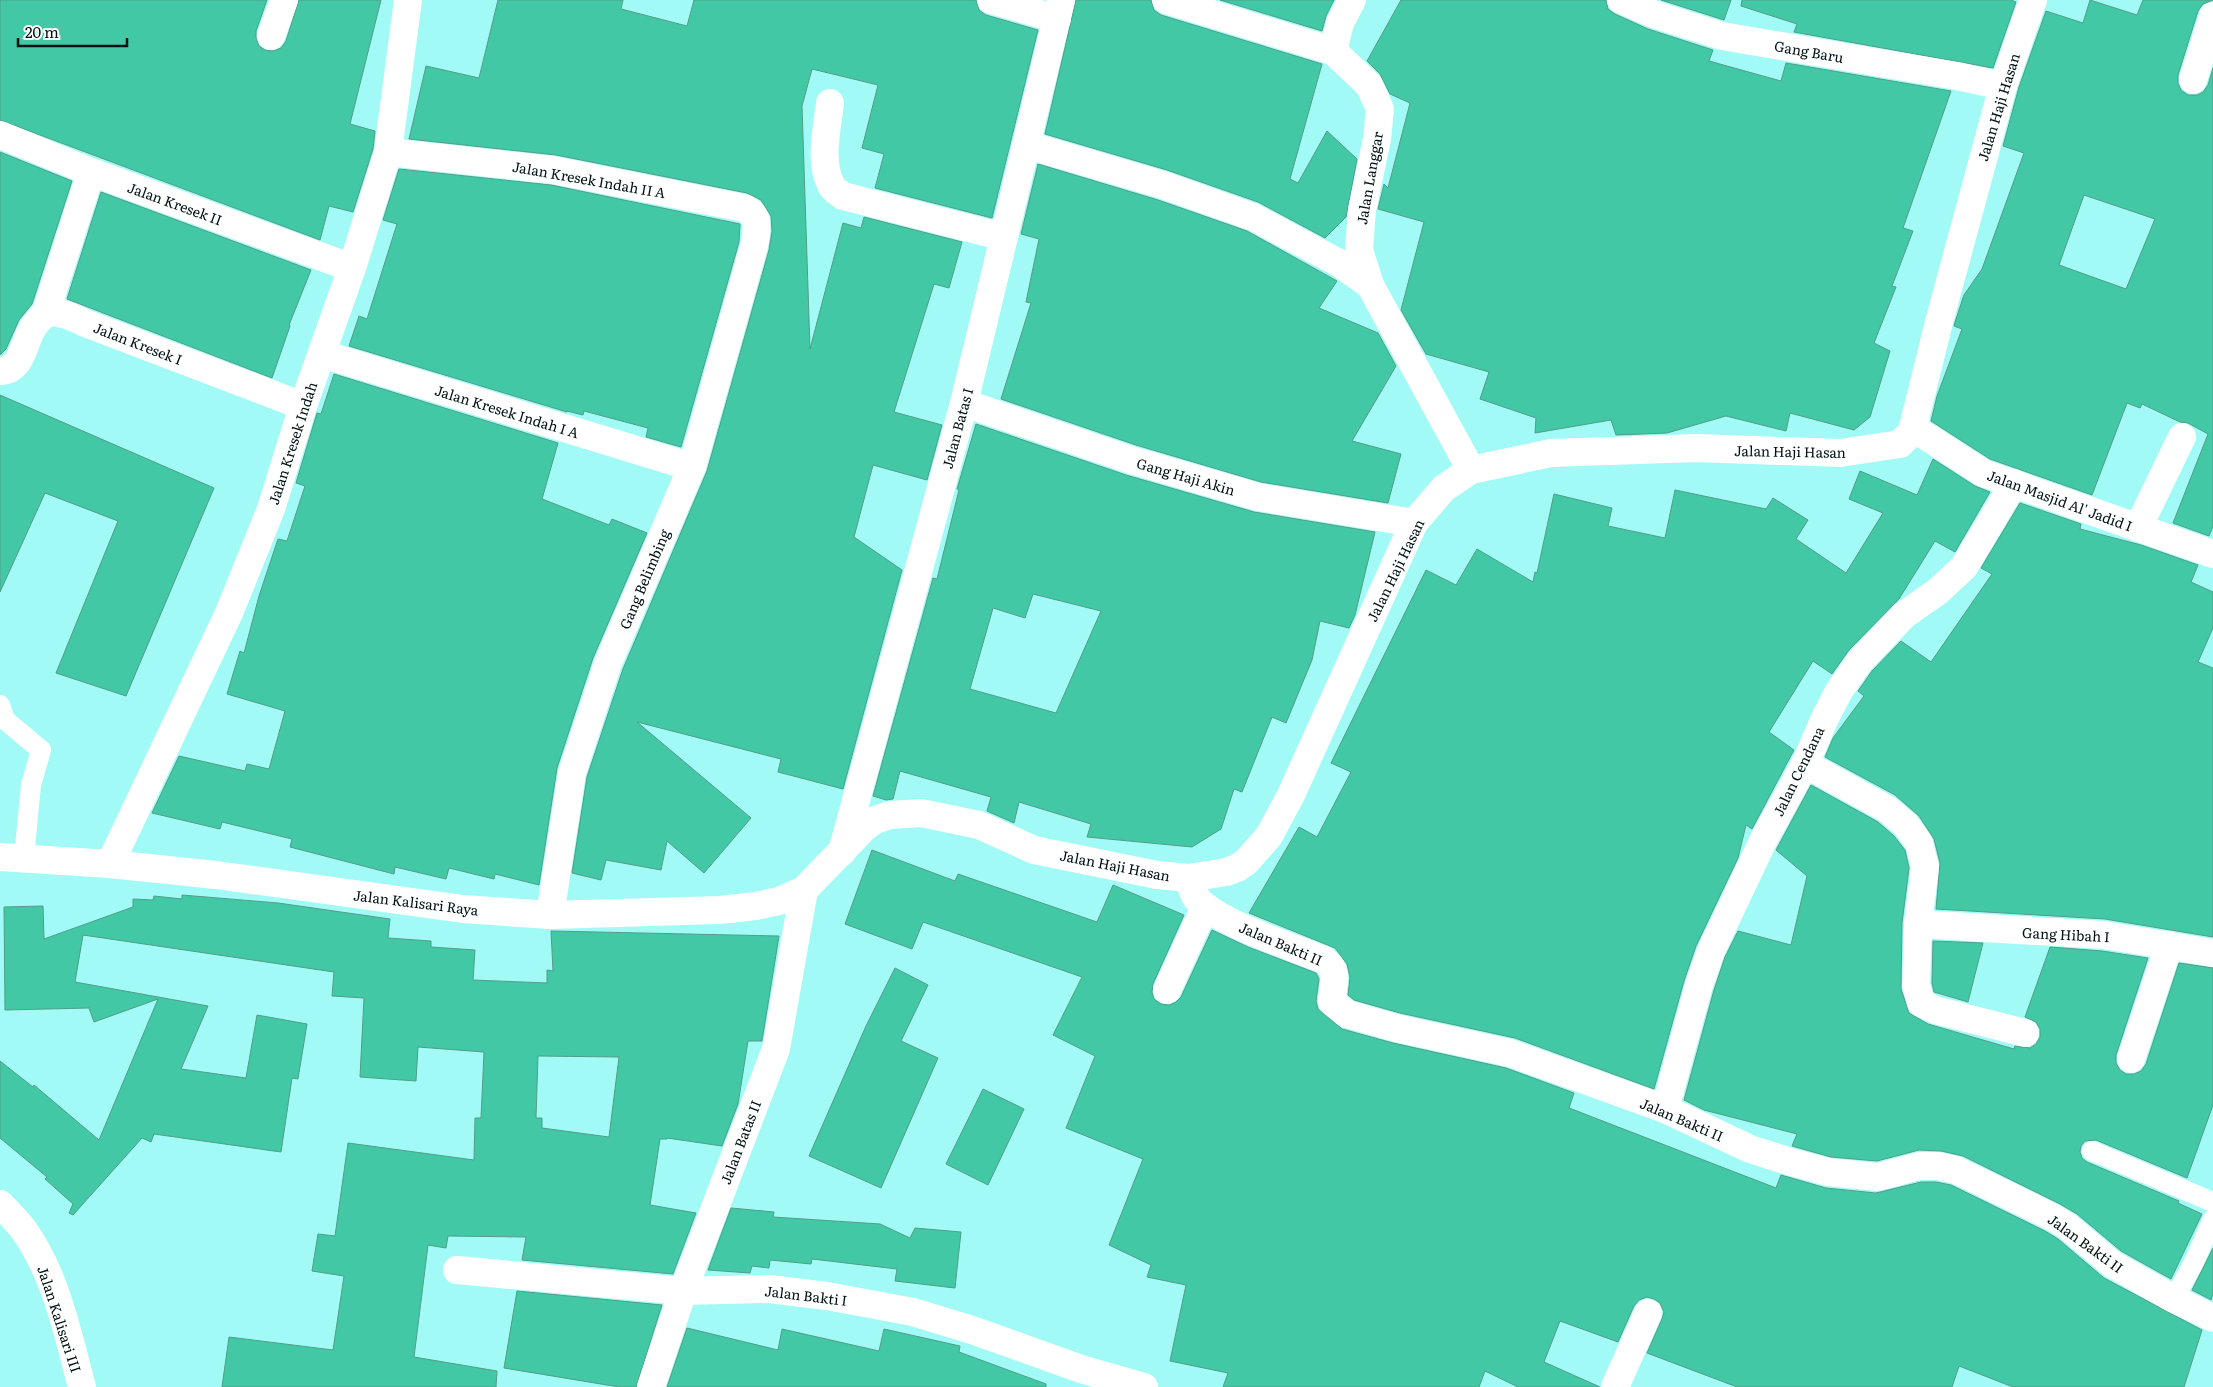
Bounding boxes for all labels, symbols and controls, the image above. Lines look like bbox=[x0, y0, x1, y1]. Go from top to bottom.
scale bar bbox=[18, 15, 126, 47]
text: 20 m bbox=[25, 20, 59, 43]
street label: Gang Baru bbox=[1773, 35, 1845, 67]
street label: Jalan Haji Hasan bbox=[1972, 51, 2024, 163]
street label: Jalan Langgar bbox=[1351, 130, 1387, 226]
street label: Jalan Kresek Indah II A bbox=[511, 156, 668, 202]
street label: Jalan Kresek II bbox=[125, 177, 225, 229]
street label: Jalan Kresek I bbox=[91, 317, 185, 369]
street label: Jalan Kresek Indah bbox=[263, 379, 321, 507]
street label: Jalan Kresek Indah I A bbox=[433, 380, 582, 443]
street label: Jalan Batas I bbox=[937, 385, 977, 471]
street label: Jalan Haji Hasan bbox=[1734, 440, 1846, 462]
street label: Gang Haji Akin bbox=[1134, 452, 1238, 500]
street label: Jalan Masjid Al' Jadid I bbox=[1985, 464, 2135, 536]
street label: Jalan Haji Hasan bbox=[1361, 515, 1429, 625]
street label: Gang Belimbing bbox=[614, 526, 674, 632]
street label: Jalan Cendana bbox=[1768, 722, 1829, 819]
street label: Jalan Haji Hasan bbox=[1058, 844, 1172, 886]
street label: Jalan Kalisari Raya bbox=[352, 884, 480, 920]
street label: Jalan Bakti II bbox=[1236, 916, 1326, 970]
street label: Gang Hibah I bbox=[2022, 922, 2110, 946]
street label: Jalan Bakti II bbox=[1637, 1092, 1727, 1146]
street label: Jalan Batas II bbox=[715, 1097, 765, 1187]
street label: Jalan Bakti II bbox=[2044, 1209, 2128, 1277]
street label: Jalan Kalisari III bbox=[33, 1263, 87, 1375]
street label: Jalan Bakti I bbox=[764, 1280, 848, 1310]

